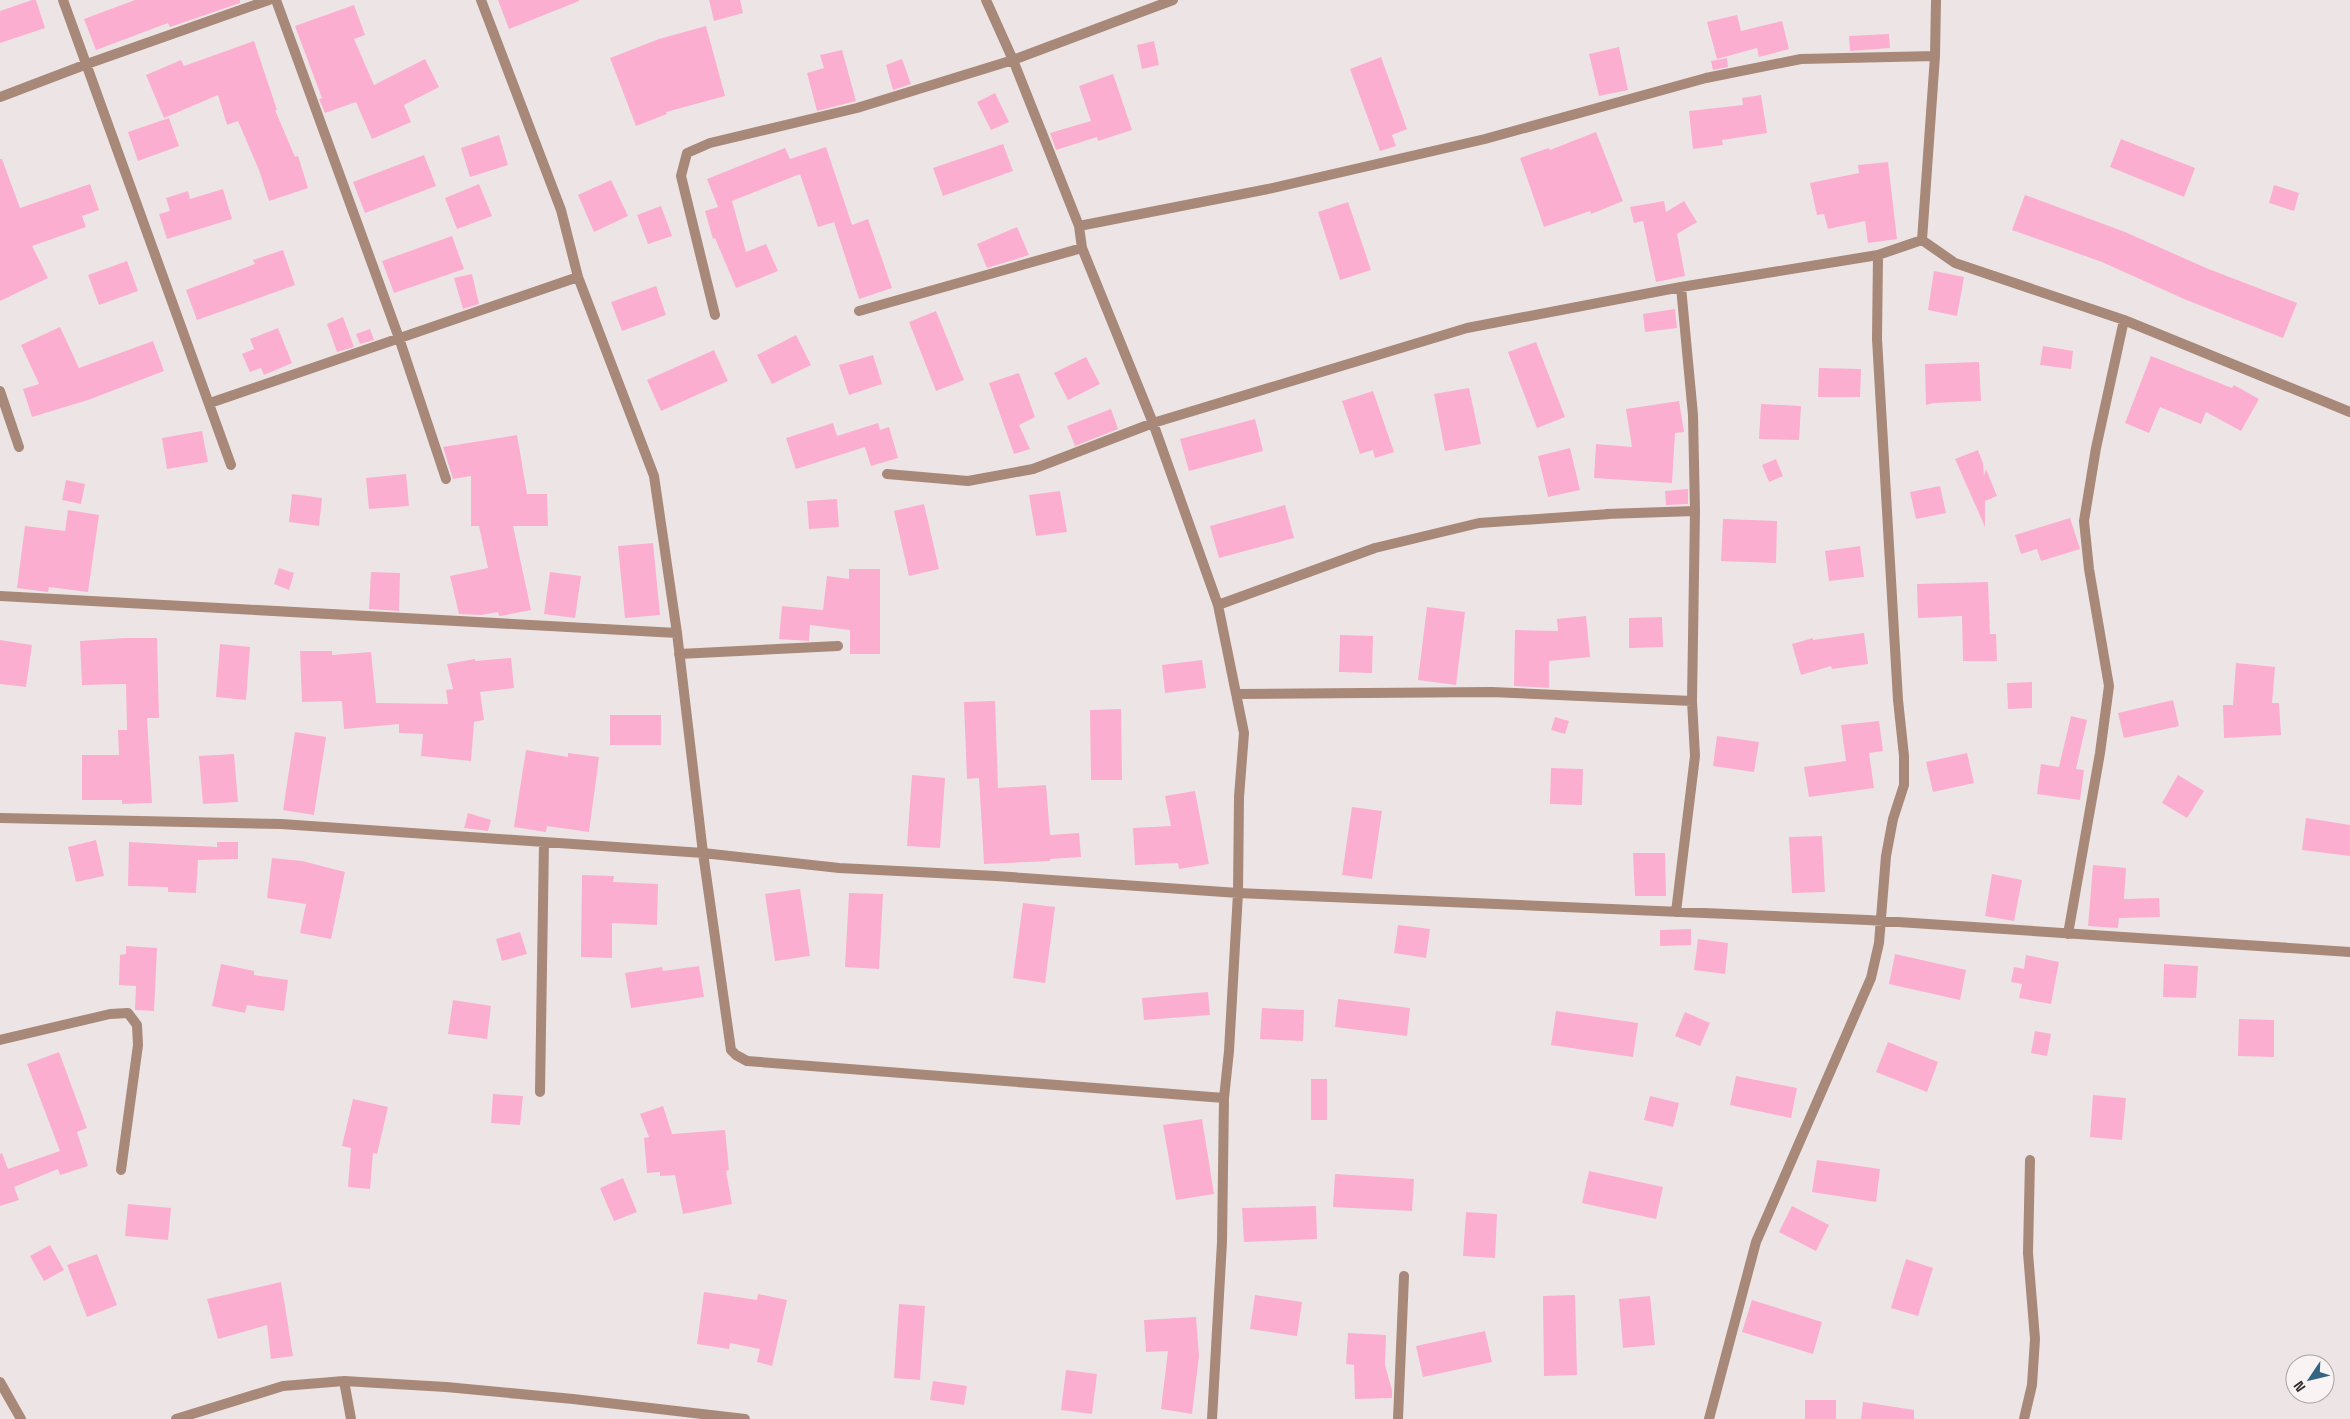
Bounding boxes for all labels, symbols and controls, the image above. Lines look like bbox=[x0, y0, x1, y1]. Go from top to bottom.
north arrow bbox=[2285, 1354, 2335, 1404]
text: N bbox=[2289, 1377, 2309, 1395]

